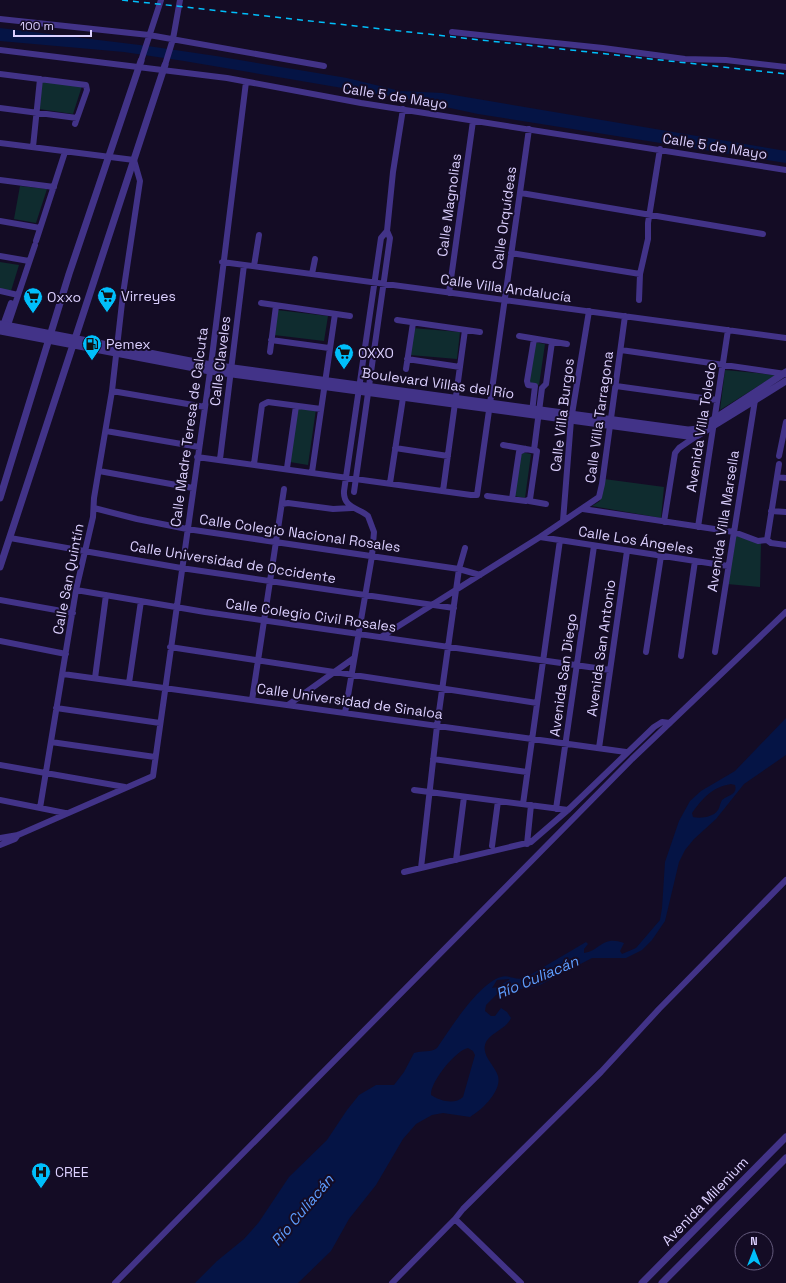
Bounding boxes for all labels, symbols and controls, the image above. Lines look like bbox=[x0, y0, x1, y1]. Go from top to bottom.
scale bar bbox=[14, 12, 91, 38]
text: 100 m bbox=[20, 18, 54, 34]
street label: Calle 5 de Mayo bbox=[341, 79, 449, 113]
street label: Calle 5 de Mayo bbox=[661, 129, 769, 163]
street label: Calle Magnolias bbox=[433, 152, 465, 258]
street label: Calle Orquídeas bbox=[488, 165, 520, 271]
street label: Calle Villa Andalucía bbox=[439, 270, 573, 306]
supermarket icon: Virreyes bbox=[96, 285, 118, 313]
supermarket icon: Oxxo bbox=[22, 286, 44, 314]
place label: Virreyes bbox=[121, 287, 176, 305]
place label: Oxxo bbox=[47, 288, 81, 306]
street label: Calle Claveles bbox=[206, 315, 234, 407]
street label: Calle Madre Teresa de Calcuta bbox=[166, 326, 212, 528]
fuel station icon: Pemex bbox=[81, 333, 103, 361]
place label: Pemex bbox=[106, 335, 151, 353]
supermarket icon: OXXO bbox=[333, 342, 355, 370]
place label: OXXO bbox=[358, 344, 394, 362]
street label: Calle Villa Tarragona bbox=[581, 350, 617, 484]
street label: Calle Villa Burgos bbox=[546, 357, 578, 473]
street label: Avenida Villa Toledo bbox=[682, 361, 720, 493]
street label: Boulevard Villas del Río bbox=[361, 363, 515, 403]
street label: Avenida Villa Marsella bbox=[703, 449, 743, 593]
street label: Calle Colegio Nacional Rosales bbox=[198, 510, 402, 556]
street label: Calle San Quintín bbox=[48, 522, 88, 636]
street label: Calle Los Ángeles bbox=[577, 522, 695, 558]
street label: Calle Universidad de Occidente bbox=[129, 537, 337, 587]
street label: Avenida San Antonio bbox=[582, 578, 620, 718]
street label: Calle Colegio Civil Rosales bbox=[224, 594, 398, 636]
street label: Avenida San Diego bbox=[545, 612, 581, 738]
street label: Calle Universidad de Sinaloa bbox=[256, 679, 444, 723]
water label: Río Culiacán bbox=[493, 951, 582, 1003]
street label: Avenida Milenium bbox=[658, 1153, 752, 1249]
hospital icon: CREE bbox=[30, 1161, 52, 1189]
place label: CREE bbox=[55, 1163, 89, 1181]
water label: Río Culiacán bbox=[267, 1170, 338, 1250]
north arrow bbox=[734, 1231, 774, 1271]
text: N bbox=[750, 1234, 758, 1248]

